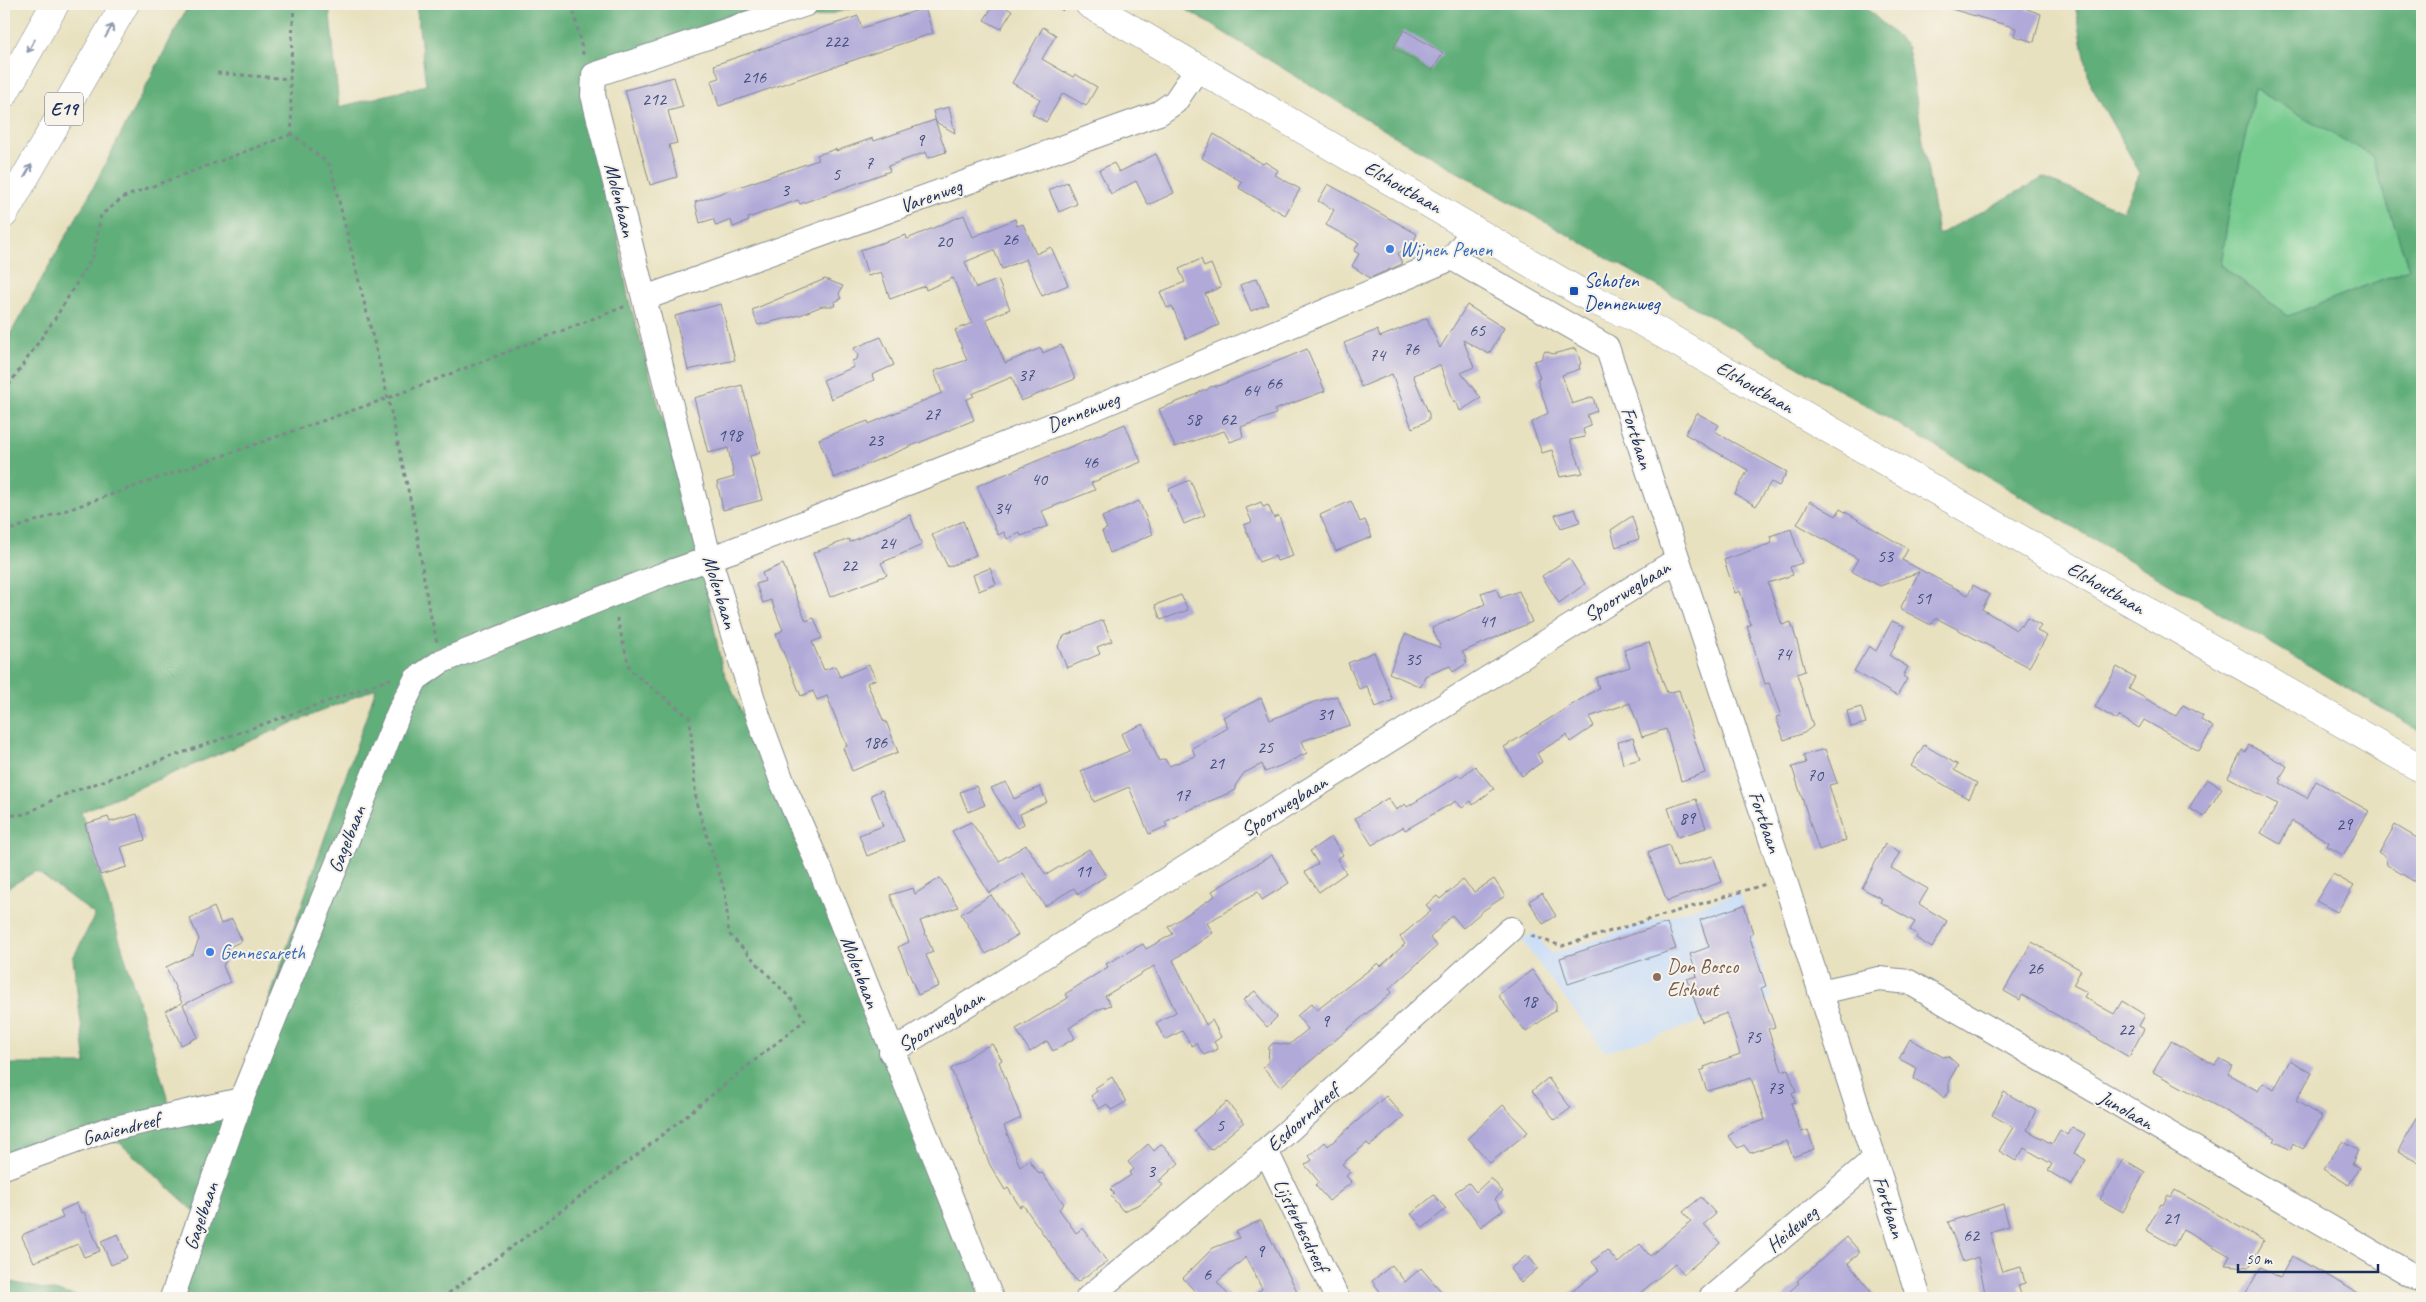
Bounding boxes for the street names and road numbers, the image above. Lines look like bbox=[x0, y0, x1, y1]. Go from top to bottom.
road number: E19 bbox=[45, 92, 83, 126]
street label: Elshoutbaan bbox=[1360, 155, 1447, 220]
street label: Molenbaan bbox=[599, 161, 641, 240]
street label: Varenweg bbox=[897, 173, 966, 219]
street label: Elshoutbaan bbox=[1712, 355, 1799, 420]
street label: Dennenweg bbox=[1043, 386, 1125, 438]
street label: Fortbaan bbox=[1615, 404, 1659, 473]
street label: Molenbaan bbox=[697, 552, 743, 632]
street label: Spoorwegbaan bbox=[1579, 554, 1676, 627]
street label: Elshoutbaan bbox=[2063, 556, 2150, 621]
street label: Spoorwegbaan bbox=[1236, 769, 1333, 842]
street label: Fortbaan bbox=[1743, 788, 1787, 857]
street label: Gagelbaan bbox=[322, 801, 372, 876]
street label: Molenbaan bbox=[835, 933, 885, 1012]
street label: Spoorwegbaan bbox=[893, 984, 990, 1057]
street label: Esdoorndreef bbox=[1261, 1076, 1348, 1157]
street label: Junolaan bbox=[2094, 1084, 2158, 1136]
street label: Gaaiendreef bbox=[79, 1106, 167, 1151]
street label: Fortbaan bbox=[1867, 1173, 1911, 1242]
street label: Lijsterbesdreef bbox=[1268, 1175, 1336, 1280]
street label: Gagelbaan bbox=[178, 1178, 225, 1253]
street label: Heideweg bbox=[1761, 1199, 1824, 1258]

